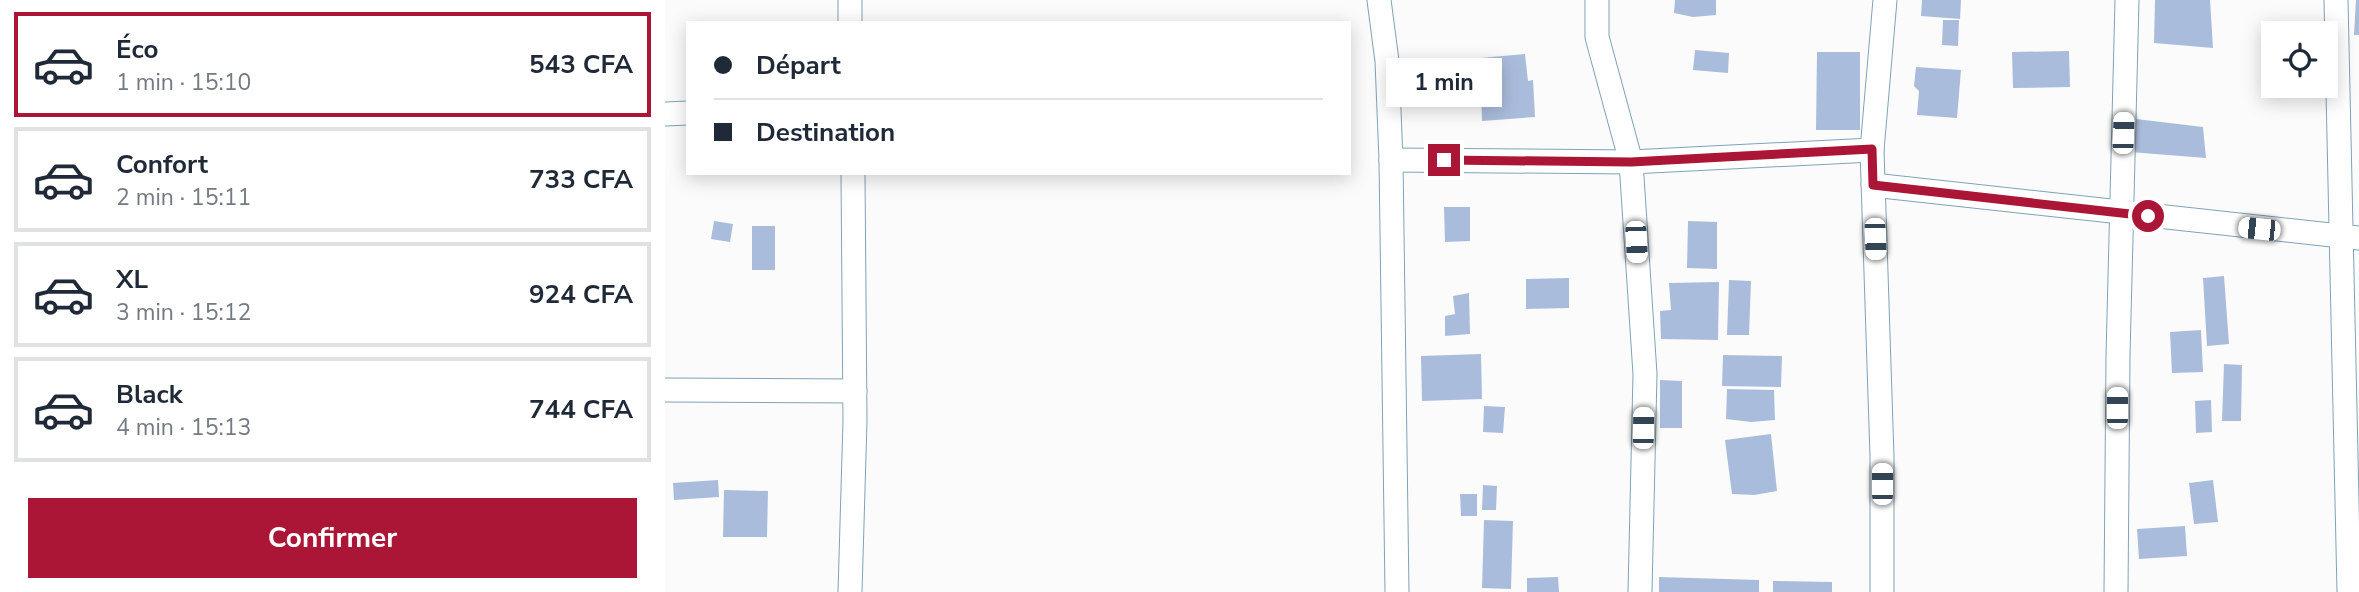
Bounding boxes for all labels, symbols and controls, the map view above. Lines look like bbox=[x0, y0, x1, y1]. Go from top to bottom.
map controls bbox=[2261, 21, 2338, 98]
button: locate bbox=[2261, 21, 2338, 98]
text: Éco bbox=[116, 32, 158, 67]
icon: car bbox=[32, 33, 95, 96]
text: 543 CFA bbox=[529, 47, 633, 82]
text: Départ bbox=[756, 48, 841, 83]
callout: 1 min bbox=[1386, 58, 1502, 108]
text: 1 min · 15:10 bbox=[116, 67, 251, 98]
text: 1 min bbox=[1414, 67, 1474, 98]
car bbox=[2112, 112, 2135, 154]
text: Destination bbox=[756, 115, 895, 150]
route end bbox=[1428, 144, 1460, 176]
text: Confort bbox=[116, 147, 208, 182]
icon: car bbox=[32, 148, 95, 211]
text: 733 CFA bbox=[529, 162, 633, 197]
text: 2 min · 15:11 bbox=[116, 182, 251, 213]
route start bbox=[2132, 200, 2164, 232]
car bbox=[2238, 216, 2281, 242]
car bbox=[1864, 218, 1887, 260]
car bbox=[1625, 220, 1648, 264]
text: XL bbox=[116, 262, 148, 297]
icon: car bbox=[32, 263, 95, 326]
text: 924 CFA bbox=[529, 277, 633, 312]
text: 3 min · 15:12 bbox=[116, 297, 251, 328]
text: Black bbox=[116, 377, 183, 412]
icon: car bbox=[32, 378, 95, 441]
car bbox=[2107, 387, 2128, 429]
text: 744 CFA bbox=[529, 392, 633, 427]
car bbox=[1633, 407, 1654, 449]
text: 4 min · 15:13 bbox=[116, 412, 251, 443]
car bbox=[1872, 463, 1893, 505]
button: Confirmer bbox=[28, 498, 637, 578]

